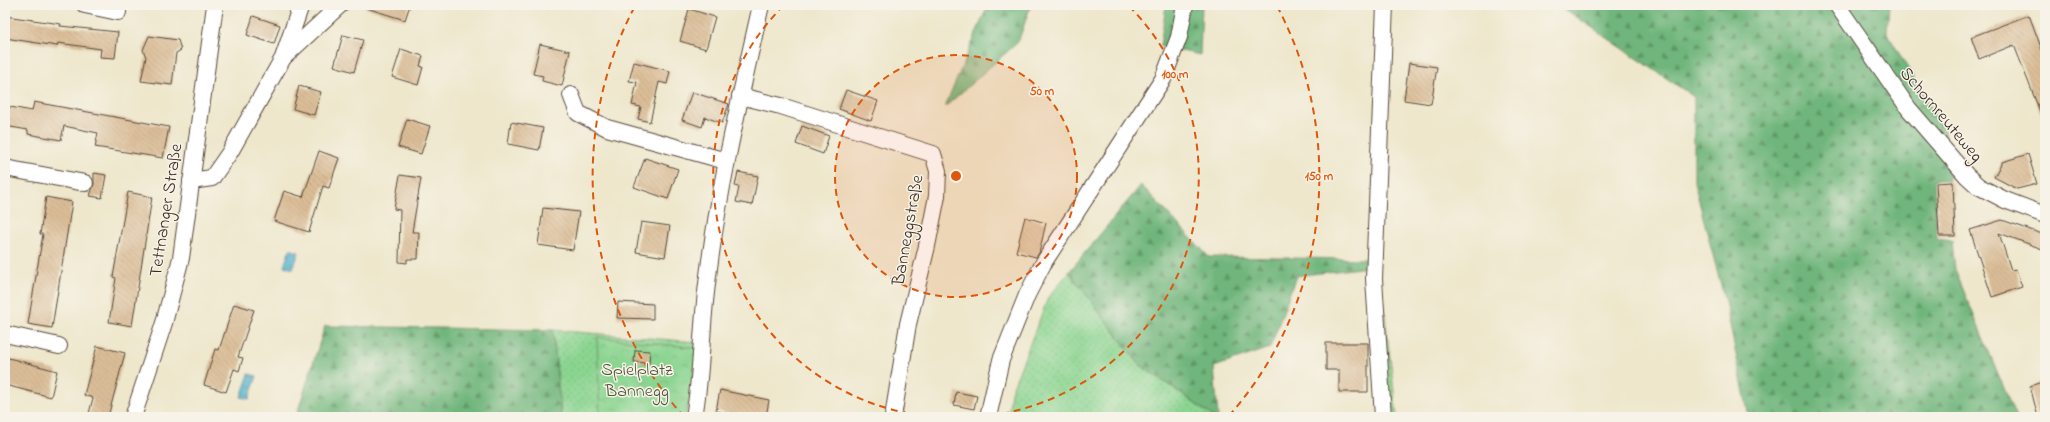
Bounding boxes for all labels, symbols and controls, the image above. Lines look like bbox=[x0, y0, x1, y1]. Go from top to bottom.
street label: Schornreuteweg bbox=[1892, 62, 1988, 169]
text: 100 m bbox=[1162, 66, 1189, 84]
text: 50 m bbox=[1030, 83, 1055, 101]
street label: Tettnanger Straße bbox=[144, 141, 191, 279]
text: 150 m bbox=[1305, 168, 1334, 186]
centre of rings bbox=[949, 169, 963, 183]
street label: Banneggstraße bbox=[886, 172, 933, 289]
park label: Spielplatz Bannegg bbox=[601, 358, 673, 406]

